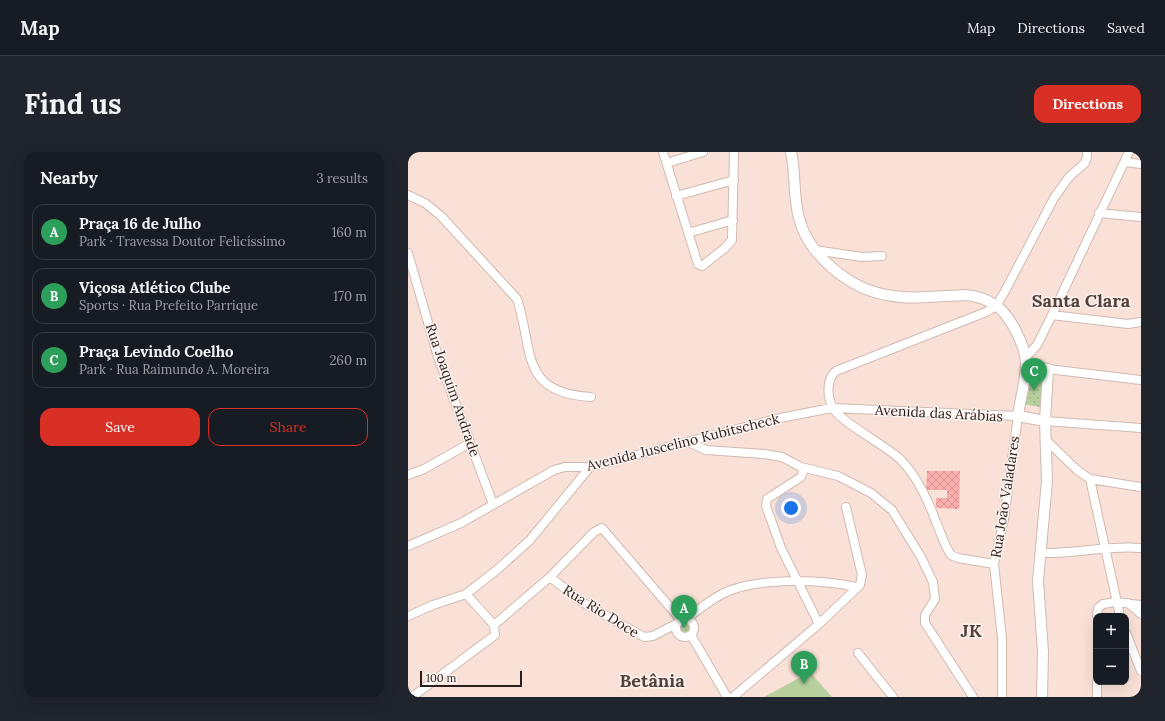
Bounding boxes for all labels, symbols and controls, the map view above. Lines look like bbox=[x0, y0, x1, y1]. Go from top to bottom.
text: Map bbox=[20, 16, 60, 40]
text: Map bbox=[967, 19, 995, 37]
text: Directions bbox=[1017, 19, 1085, 37]
text: Saved bbox=[1107, 19, 1145, 37]
button: Directions bbox=[1034, 85, 1141, 123]
text: Find us bbox=[24, 86, 122, 122]
text: Nearby bbox=[40, 167, 98, 189]
text: 3 results bbox=[316, 170, 368, 187]
text: Praça 16 de Julho bbox=[79, 214, 201, 233]
text: A bbox=[50, 224, 58, 241]
text: 160 m bbox=[332, 224, 367, 241]
text: Park · Travessa Doutor Felicíssimo bbox=[79, 233, 285, 250]
text: Viçosa Atlético Clube bbox=[79, 278, 230, 297]
text: B bbox=[50, 288, 58, 305]
text: 170 m bbox=[333, 288, 367, 305]
district label: Santa Clara bbox=[1032, 289, 1131, 312]
text: Sports · Rua Prefeito Parrique bbox=[79, 297, 258, 314]
street label: Rua Joaquim Andrade bbox=[422, 321, 484, 459]
text: Praça Levindo Coelho bbox=[79, 342, 234, 361]
text: C bbox=[50, 352, 58, 369]
text: 260 m bbox=[329, 352, 367, 369]
pin: C bbox=[1021, 358, 1047, 391]
text: Park · Rua Raimundo A. Moreira bbox=[79, 361, 269, 378]
street label: Avenida das Arábias bbox=[873, 401, 1004, 425]
button: Save bbox=[40, 408, 200, 446]
button: Share bbox=[208, 408, 368, 446]
street label: Avenida Juscelino Kubitscheck bbox=[584, 409, 782, 475]
street label: Rua João Valadares bbox=[986, 435, 1024, 559]
your location bbox=[781, 498, 801, 518]
street label: Rua Rio Doce bbox=[560, 581, 643, 642]
pin: A bbox=[671, 595, 697, 628]
map controls bbox=[1093, 613, 1129, 685]
button: + bbox=[1093, 613, 1129, 649]
district label: JK bbox=[961, 619, 982, 642]
button: − bbox=[1093, 649, 1129, 685]
pin: B bbox=[791, 651, 817, 684]
scale bar bbox=[420, 669, 522, 688]
district label: Betânia bbox=[619, 669, 685, 692]
text: 100 m bbox=[426, 671, 456, 685]

